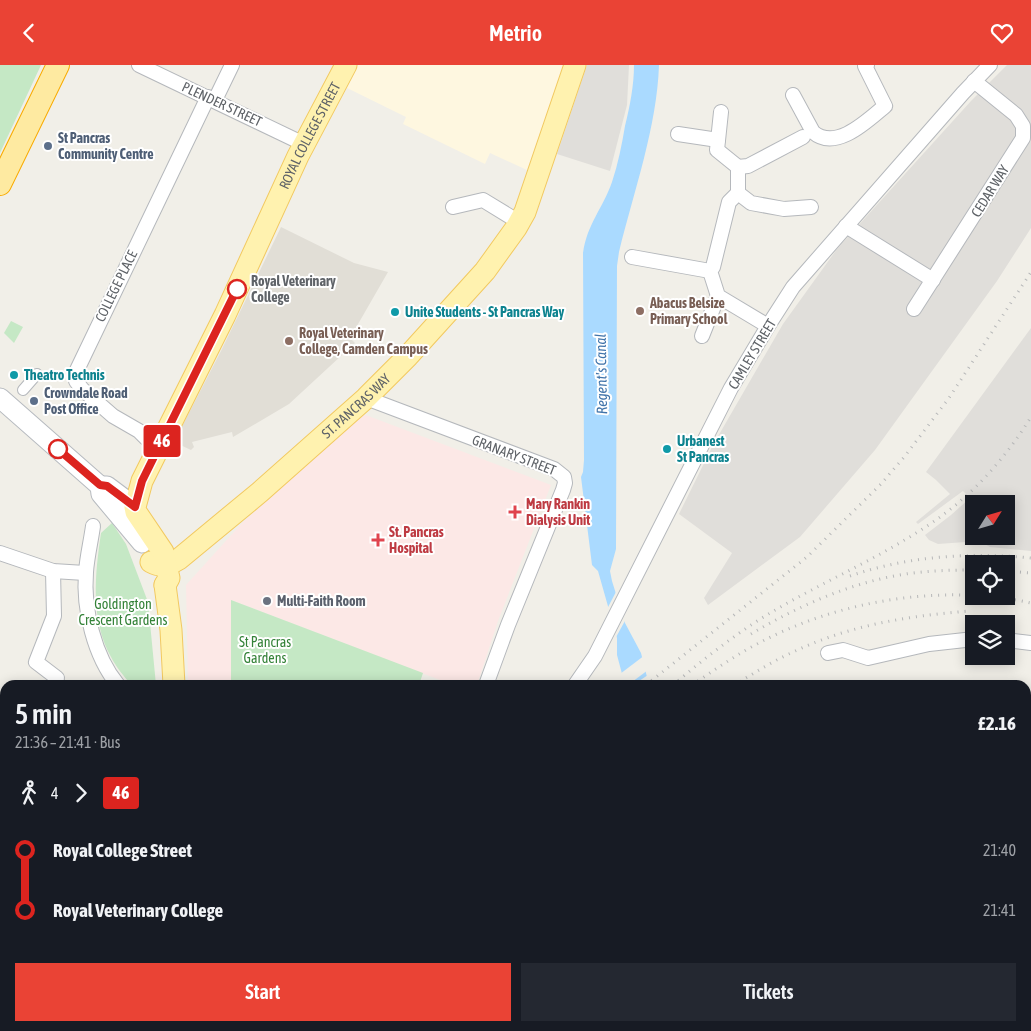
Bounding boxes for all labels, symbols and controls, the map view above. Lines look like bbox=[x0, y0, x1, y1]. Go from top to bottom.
icon: back bbox=[15, 19, 43, 47]
icon: heart bbox=[988, 19, 1016, 47]
text: Metrio bbox=[489, 20, 542, 46]
street label: PLENDER STREET bbox=[179, 79, 265, 129]
street label: ROYAL COLLEGE STREET bbox=[276, 79, 343, 192]
place label: St Pancras Community Centre bbox=[58, 130, 154, 162]
marker: St Pancras Community Centre bbox=[42, 140, 54, 152]
street label: CEDAR WAY bbox=[968, 161, 1013, 220]
street label: COLLEGE PLACE bbox=[92, 248, 140, 324]
place label: Royal Veterinary College bbox=[251, 273, 336, 305]
marker: Royal Veterinary College bbox=[227, 279, 247, 299]
place label: Abacus Belsize Primary School bbox=[649, 295, 728, 327]
place label: Unite Students - St Pancras Way bbox=[405, 304, 565, 320]
marker: Abacus Belsize Primary School bbox=[634, 305, 646, 317]
marker: Unite Students - St Pancras Way bbox=[389, 306, 401, 318]
street label: CAMLEY STREET bbox=[725, 316, 779, 392]
place label: Royal Veterinary College, Camden Campus bbox=[299, 325, 428, 357]
water label: Regent's Canal bbox=[592, 333, 610, 415]
marker: Royal Veterinary College, Camden Campus bbox=[283, 335, 295, 347]
place label: Theatro Technis bbox=[24, 367, 105, 383]
marker: Theatro Technis bbox=[8, 369, 20, 381]
street label: ST. PANCRAS WAY bbox=[318, 370, 394, 441]
place label: Crowndale Road Post Office bbox=[44, 385, 128, 417]
marker: Crowndale Road Post Office bbox=[28, 395, 40, 407]
line badge: 46 bbox=[140, 425, 184, 457]
text: 46 bbox=[154, 430, 170, 451]
street label: GRANARY STREET bbox=[470, 432, 558, 478]
place label: Urbanest St Pancras bbox=[677, 433, 729, 465]
unlabelled marker bbox=[48, 439, 68, 459]
marker: Urbanest St Pancras bbox=[661, 443, 673, 455]
north arrow bbox=[965, 495, 1015, 545]
map controls bbox=[965, 495, 1015, 665]
place label: Mary Rankin Dialysis Unit bbox=[526, 496, 590, 528]
marker: Mary Rankin Dialysis Unit bbox=[508, 505, 522, 519]
place label: St. Pancras Hospital bbox=[389, 524, 444, 556]
marker: St. Pancras Hospital bbox=[371, 533, 385, 547]
button: locate bbox=[965, 555, 1015, 605]
place label: Multi-Faith Room bbox=[277, 593, 366, 609]
marker: Multi-Faith Room bbox=[261, 595, 273, 607]
park label: Goldington Crescent Gardens bbox=[79, 596, 167, 628]
button: layers bbox=[965, 615, 1015, 665]
park label: St Pancras Gardens bbox=[239, 634, 291, 666]
text: 5 min bbox=[15, 698, 72, 730]
text: £2.16 bbox=[978, 712, 1016, 734]
text: 21:36 – 21:41 · Bus bbox=[15, 733, 120, 751]
icon: walk bbox=[15, 779, 43, 807]
icon: forward bbox=[67, 779, 95, 807]
text: 46 bbox=[113, 782, 129, 803]
text: 4 bbox=[51, 784, 59, 802]
text: Royal College Street bbox=[53, 839, 192, 861]
text: 21:40 bbox=[983, 841, 1016, 859]
text: Royal Veterinary College bbox=[53, 899, 223, 921]
text: 21:41 bbox=[983, 901, 1016, 919]
button: Start bbox=[15, 963, 511, 1021]
button: Tickets bbox=[521, 963, 1016, 1021]

